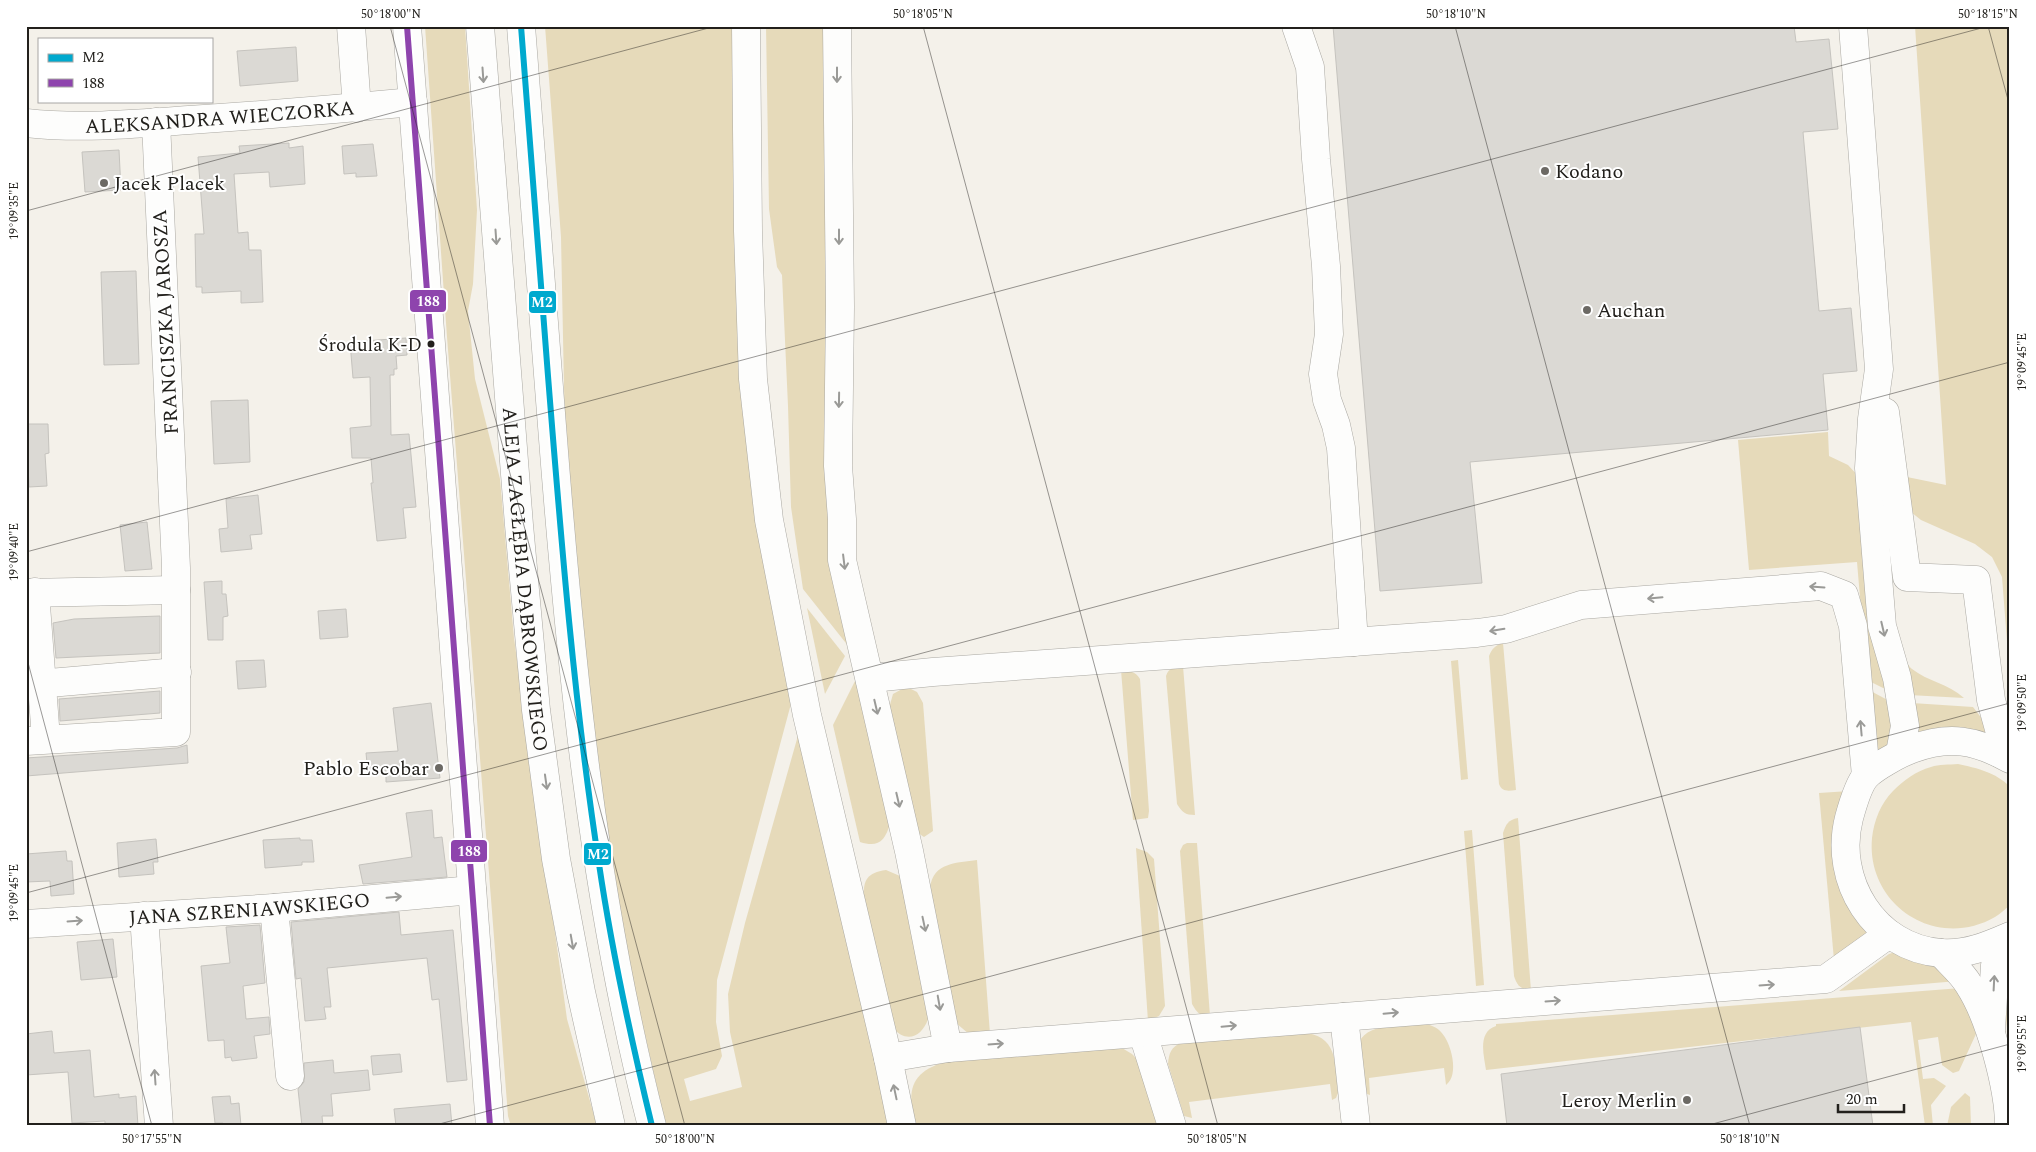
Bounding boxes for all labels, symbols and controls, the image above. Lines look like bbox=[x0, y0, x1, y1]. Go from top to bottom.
text: 50°18'00"N bbox=[361, 5, 421, 24]
text: 50°18'05"N bbox=[893, 5, 953, 24]
text: 50°18'10"N bbox=[1426, 5, 1486, 24]
text: 50°18'15"N bbox=[1958, 5, 2018, 24]
legend bbox=[38, 38, 212, 102]
text: M2 bbox=[82, 46, 104, 69]
one-way arrow bbox=[832, 66, 842, 83]
one-way arrow bbox=[479, 67, 488, 83]
text: 188 bbox=[82, 72, 105, 95]
street label: ALEKSANDRA WIECZORKA bbox=[85, 93, 356, 142]
place label: Kodano bbox=[1555, 157, 1623, 187]
marker: Kodano bbox=[1539, 165, 1551, 177]
place label: Jacek Placek bbox=[114, 169, 225, 199]
marker: Jacek Placek bbox=[98, 177, 110, 189]
text: 19°09'35"E bbox=[5, 182, 24, 240]
street label: FRANCISZKA JAROSZA bbox=[145, 209, 187, 435]
one-way arrow bbox=[491, 229, 501, 245]
one-way arrow bbox=[834, 229, 844, 245]
line badge: 188 bbox=[409, 289, 447, 313]
line badge: M2 bbox=[528, 290, 557, 314]
text: 188 bbox=[416, 291, 440, 312]
text: M2 bbox=[531, 292, 553, 313]
place label: Auchan bbox=[1597, 296, 1665, 326]
marker: Auchan bbox=[1581, 304, 1593, 316]
place label: Środula K-D bbox=[318, 331, 422, 360]
text: 19°09'45"E bbox=[2013, 333, 2032, 391]
marker: Środula K-D bbox=[426, 339, 436, 349]
one-way arrow bbox=[834, 392, 844, 408]
street label: ALEJA ZAGŁĘBIA DĄBROWSKIEGO bbox=[494, 406, 555, 753]
text: 19°09'40"E bbox=[5, 523, 24, 581]
one-way arrow bbox=[839, 554, 849, 570]
one-way arrow bbox=[1810, 583, 1826, 592]
one-way arrow bbox=[1648, 593, 1664, 603]
one-way arrow bbox=[1879, 621, 1888, 637]
one-way arrow bbox=[1489, 626, 1505, 636]
text: 19°09'50"E bbox=[2013, 674, 2032, 732]
one-way arrow bbox=[872, 699, 881, 715]
one-way arrow bbox=[1857, 720, 1866, 736]
place label: Pablo Escobar bbox=[303, 754, 429, 784]
marker: Pablo Escobar bbox=[433, 762, 445, 774]
one-way arrow bbox=[541, 774, 551, 790]
one-way arrow bbox=[893, 791, 903, 807]
line badge: 188 bbox=[450, 839, 488, 863]
text: 188 bbox=[457, 841, 481, 862]
line badge: M2 bbox=[583, 842, 612, 866]
text: M2 bbox=[587, 844, 609, 865]
text: 19°09'45"E bbox=[5, 864, 24, 922]
street label: JANA SZRENIAWSKIEGO bbox=[128, 885, 371, 933]
one-way arrow bbox=[386, 893, 402, 902]
one-way arrow bbox=[919, 915, 929, 931]
one-way arrow bbox=[67, 916, 83, 926]
one-way arrow bbox=[567, 934, 577, 950]
one-way arrow bbox=[1990, 975, 1999, 991]
one-way arrow bbox=[1759, 980, 1775, 989]
one-way arrow bbox=[934, 994, 944, 1010]
one-way arrow bbox=[1545, 997, 1561, 1006]
one-way arrow bbox=[1383, 1009, 1399, 1018]
text: 19°09'55"E bbox=[2013, 1015, 2032, 1073]
one-way arrow bbox=[1221, 1022, 1237, 1031]
one-way arrow bbox=[988, 1040, 1004, 1049]
one-way arrow bbox=[151, 1069, 160, 1085]
scale bar bbox=[1838, 1082, 1905, 1114]
one-way arrow bbox=[889, 1084, 899, 1100]
place label: Leroy Merlin bbox=[1561, 1086, 1677, 1116]
text: 20 m bbox=[1846, 1088, 1878, 1111]
marker: Leroy Merlin bbox=[1681, 1094, 1693, 1106]
text: 50°17'55"N bbox=[122, 1130, 182, 1149]
text: 50°18'00"N bbox=[655, 1130, 715, 1149]
text: 50°18'05"N bbox=[1187, 1130, 1247, 1149]
text: 50°18'10"N bbox=[1720, 1130, 1780, 1149]

